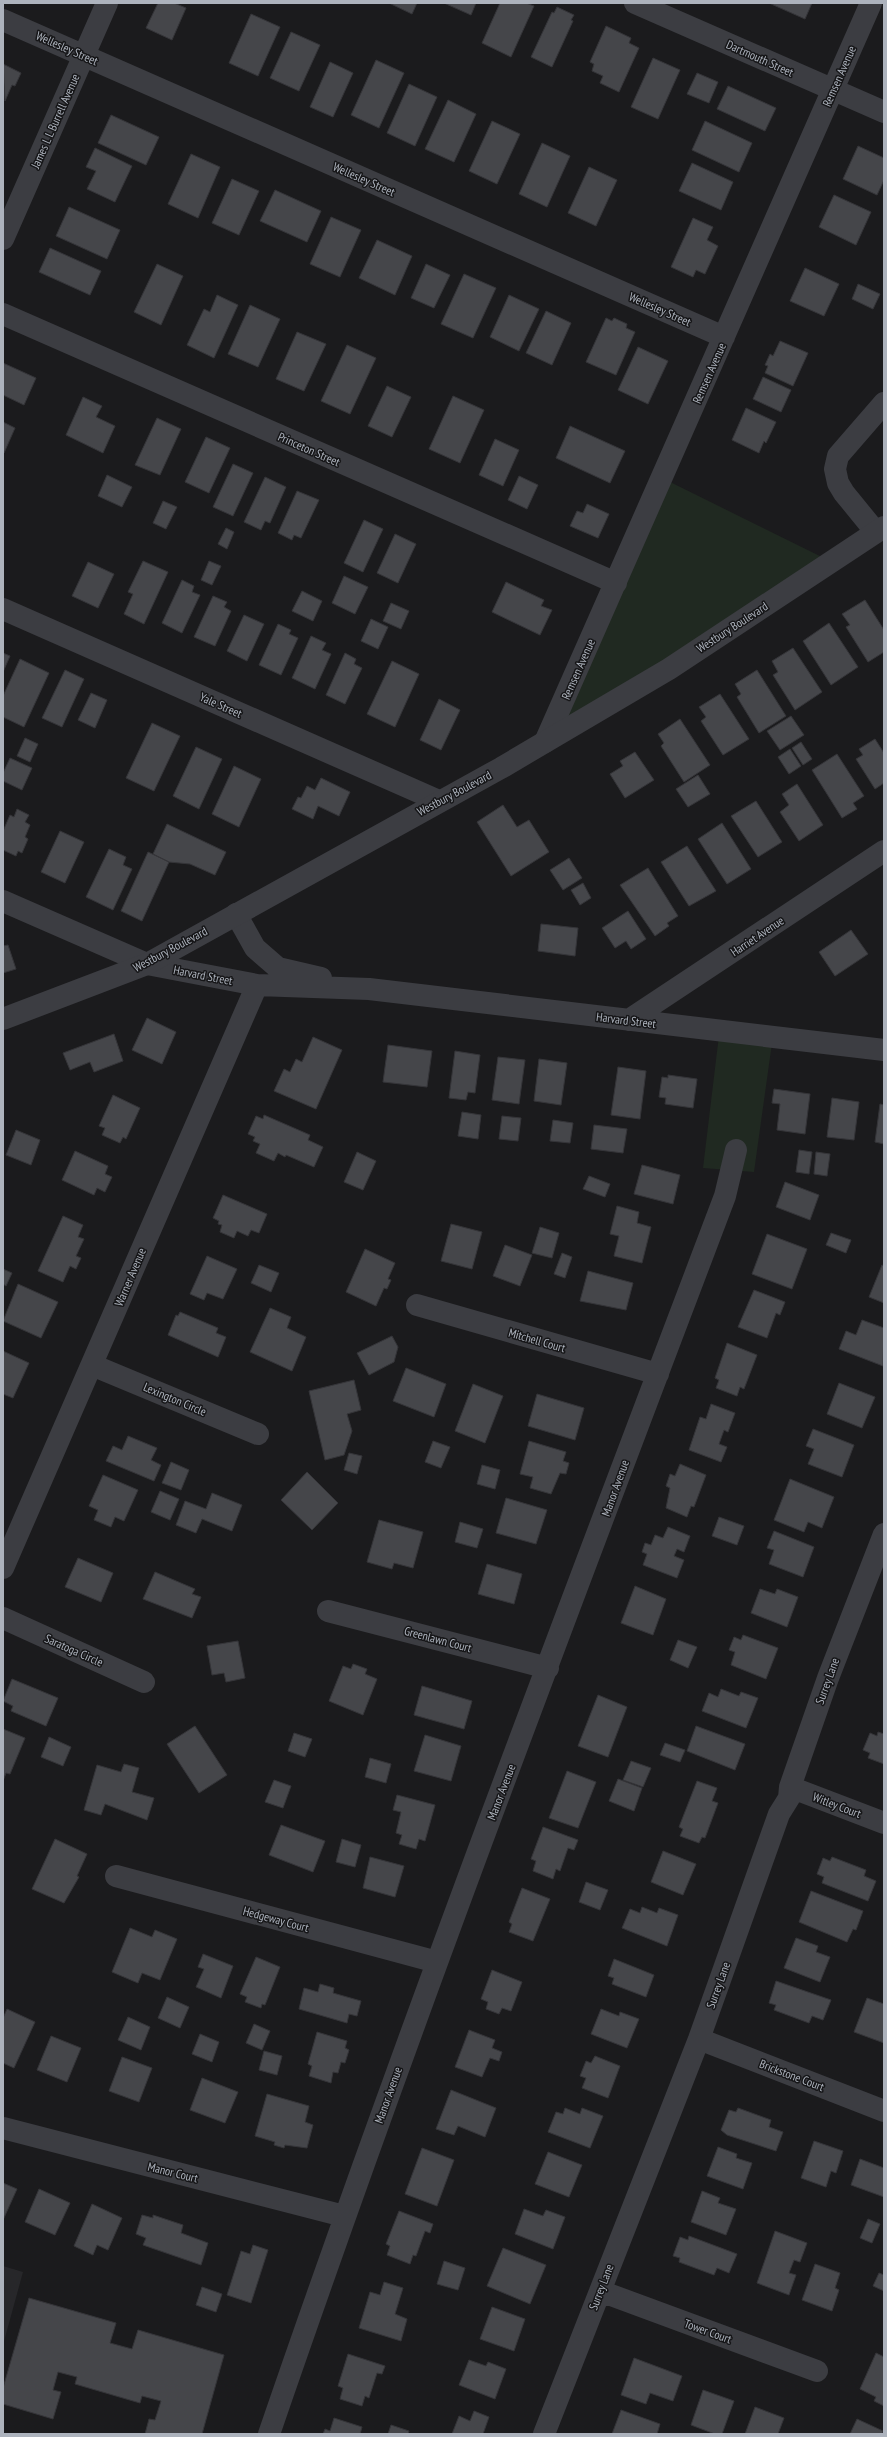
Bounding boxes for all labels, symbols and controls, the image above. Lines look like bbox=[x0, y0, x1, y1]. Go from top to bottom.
street label: Wellesley Street bbox=[34, 28, 101, 69]
street label: Dartmouth Street bbox=[724, 36, 797, 80]
street label: Remsen Avenue bbox=[819, 43, 859, 109]
street label: James L L Burrell Avenue bbox=[27, 71, 83, 171]
street label: Wellesley Street bbox=[331, 159, 398, 200]
street label: Wellesley Street bbox=[627, 289, 694, 330]
street label: Remsen Avenue bbox=[689, 340, 729, 406]
street label: Princeton Street bbox=[276, 429, 343, 470]
street label: Westbury Boulevard bbox=[694, 598, 770, 656]
street label: Remsen Avenue bbox=[558, 636, 598, 702]
street label: Yale Street bbox=[198, 689, 245, 721]
street label: Westbury Boulevard bbox=[414, 767, 494, 819]
street label: Harriet Avenue bbox=[727, 913, 787, 959]
street label: Westbury Boulevard bbox=[130, 923, 210, 975]
street label: Harvard Street bbox=[172, 962, 234, 988]
street label: Harvard Street bbox=[595, 1009, 657, 1031]
street label: Warner Avenue bbox=[111, 1246, 149, 1308]
street label: Mitchell Court bbox=[507, 1325, 568, 1355]
street label: Lexington Circle bbox=[141, 1379, 209, 1419]
street label: Manor Avenue bbox=[598, 1458, 632, 1518]
street label: Greenlawn Court bbox=[403, 1623, 474, 1655]
street label: Saratoga Circle bbox=[42, 1630, 106, 1670]
street label: Surrey Lane bbox=[812, 1656, 842, 1706]
street label: Manor Avenue bbox=[483, 1762, 519, 1822]
street label: Witley Court bbox=[811, 1789, 864, 1821]
street label: Hedgeway Court bbox=[241, 1903, 311, 1935]
street label: Surrey Lane bbox=[703, 1960, 733, 2010]
street label: Brickstone Court bbox=[758, 2056, 827, 2094]
street label: Manor Avenue bbox=[371, 2065, 405, 2125]
street label: Manor Court bbox=[146, 2159, 200, 2186]
street label: Surrey Lane bbox=[585, 2262, 617, 2312]
street label: Tower Court bbox=[682, 2316, 734, 2347]

